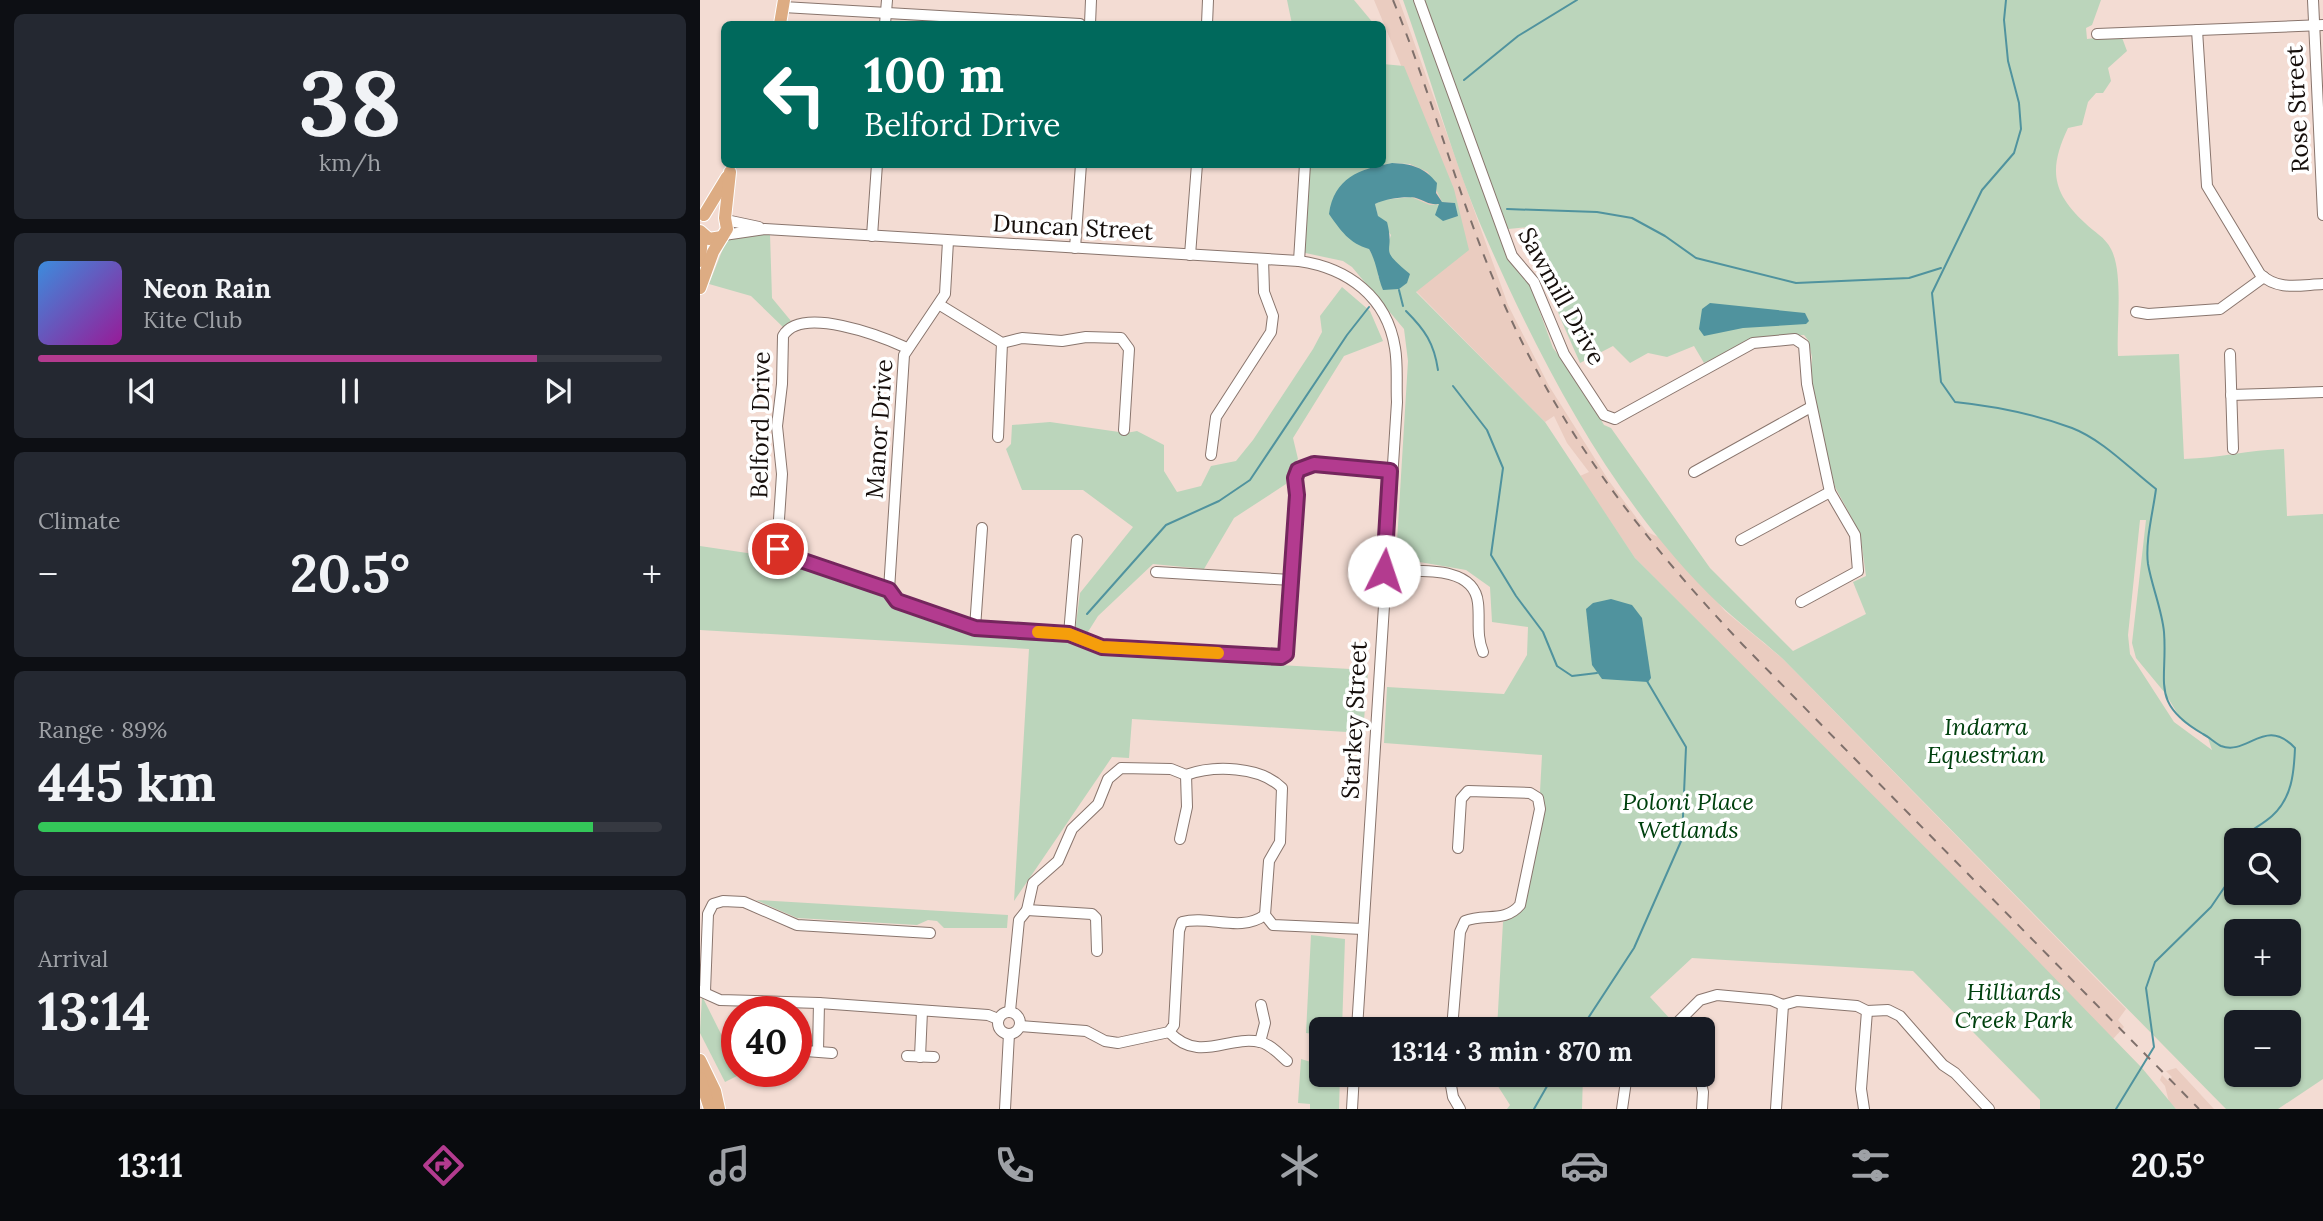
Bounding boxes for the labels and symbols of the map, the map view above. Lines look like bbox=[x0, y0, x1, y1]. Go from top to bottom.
street label: Rose Street bbox=[2278, 44, 2316, 173]
street label: Duncan Street bbox=[992, 207, 1155, 247]
street label: Sawmill Drive bbox=[1511, 222, 1613, 370]
street label: Belford Drive bbox=[743, 351, 777, 499]
street label: Manor Drive bbox=[859, 358, 899, 500]
pin bbox=[748, 519, 808, 579]
position arrow bbox=[1347, 534, 1421, 608]
street label: Starkey Street bbox=[1334, 640, 1374, 800]
park label: Indarra Equestrian bbox=[1927, 711, 2046, 770]
park label: Poloni Place Wetlands bbox=[1622, 786, 1754, 845]
park label: Hilliards Creek Park bbox=[1954, 976, 2074, 1035]
speed limit sign: 40 bbox=[721, 996, 812, 1087]

